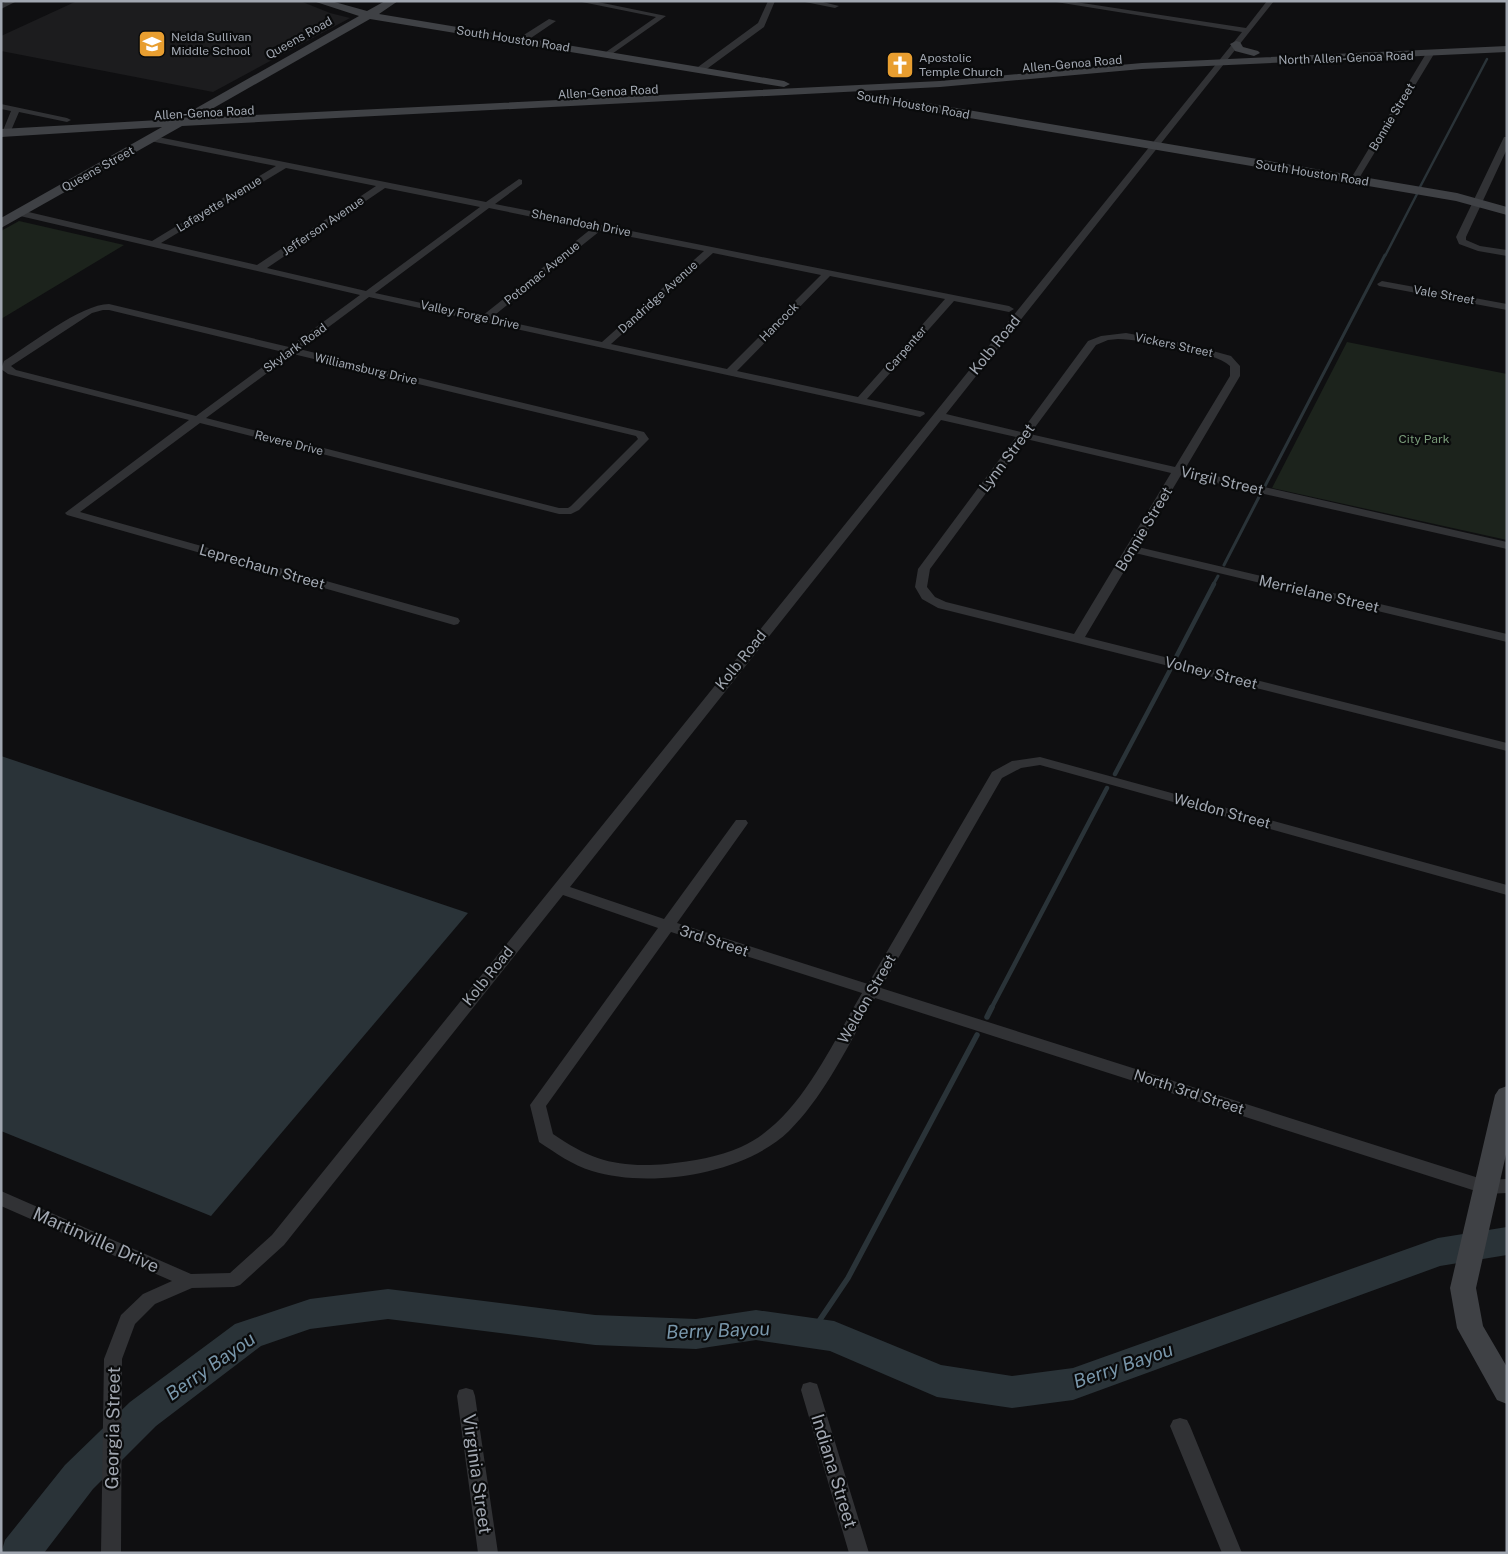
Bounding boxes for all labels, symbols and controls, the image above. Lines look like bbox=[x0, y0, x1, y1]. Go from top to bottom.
street label: Queens Road bbox=[263, 14, 335, 62]
street label: South Houston Road bbox=[455, 23, 571, 55]
school or university icon: Nelda Sullivan Middle School bbox=[137, 29, 167, 59]
place label: Nelda Sullivan Middle School bbox=[171, 30, 251, 58]
street label: North Allen-Genoa Road bbox=[1278, 49, 1414, 67]
church icon: Apostolic Temple Church bbox=[885, 50, 915, 80]
place label: Apostolic Temple Church bbox=[919, 51, 1003, 79]
street label: Allen-Genoa Road bbox=[1021, 53, 1123, 75]
street label: Bonnie Street bbox=[1366, 80, 1418, 153]
street label: Allen-Genoa Road bbox=[557, 82, 659, 102]
street label: South Houston Road bbox=[855, 88, 971, 122]
street label: Allen-Genoa Road bbox=[153, 103, 255, 123]
street label: Queens Street bbox=[59, 143, 137, 195]
street label: South Houston Road bbox=[1254, 157, 1370, 189]
street label: Lafayette Avenue bbox=[174, 173, 264, 235]
street label: Jefferson Avenue bbox=[279, 193, 367, 259]
street label: Shenandoah Drive bbox=[530, 206, 632, 240]
street label: Potomac Avenue bbox=[501, 238, 583, 308]
street label: Dandridge Avenue bbox=[615, 258, 701, 336]
street label: Vale Street bbox=[1412, 283, 1476, 307]
street label: Valley Forge Drive bbox=[419, 298, 521, 332]
street label: Hancock bbox=[757, 299, 802, 344]
street label: Kolb Road bbox=[966, 312, 1023, 378]
street label: Skylark Road bbox=[261, 320, 329, 376]
street label: Carpenter bbox=[882, 323, 930, 375]
street label: Vickers Street bbox=[1134, 330, 1215, 360]
street label: Williamsburg Drive bbox=[313, 350, 419, 388]
street label: Lynn Street bbox=[975, 420, 1038, 495]
street label: Revere Drive bbox=[253, 428, 325, 458]
park label: City Park bbox=[1399, 432, 1450, 446]
street label: Virgil Street bbox=[1179, 463, 1265, 498]
street label: Bonnie Street bbox=[1112, 483, 1176, 574]
street label: Leprechaun Street bbox=[197, 540, 327, 593]
street label: Merrielane Street bbox=[1257, 571, 1381, 616]
street label: Kolb Road bbox=[712, 627, 769, 693]
street label: Volney Street bbox=[1163, 653, 1259, 692]
street label: Weldon Street bbox=[1172, 789, 1273, 832]
street label: 3rd Street bbox=[677, 921, 751, 960]
street label: Kolb Road bbox=[459, 943, 516, 1009]
street label: Weldon Street bbox=[834, 951, 899, 1046]
street label: North 3rd Street bbox=[1132, 1066, 1247, 1117]
street label: Martinville Drive bbox=[30, 1202, 162, 1277]
water label: Berry Bayou bbox=[666, 1317, 770, 1343]
water label: Berry Bayou bbox=[161, 1327, 259, 1405]
water label: Berry Bayou bbox=[1070, 1338, 1176, 1392]
street label: Georgia Street bbox=[101, 1366, 124, 1490]
street label: Indiana Street bbox=[807, 1411, 862, 1530]
street label: Virginia Street bbox=[459, 1413, 496, 1535]

